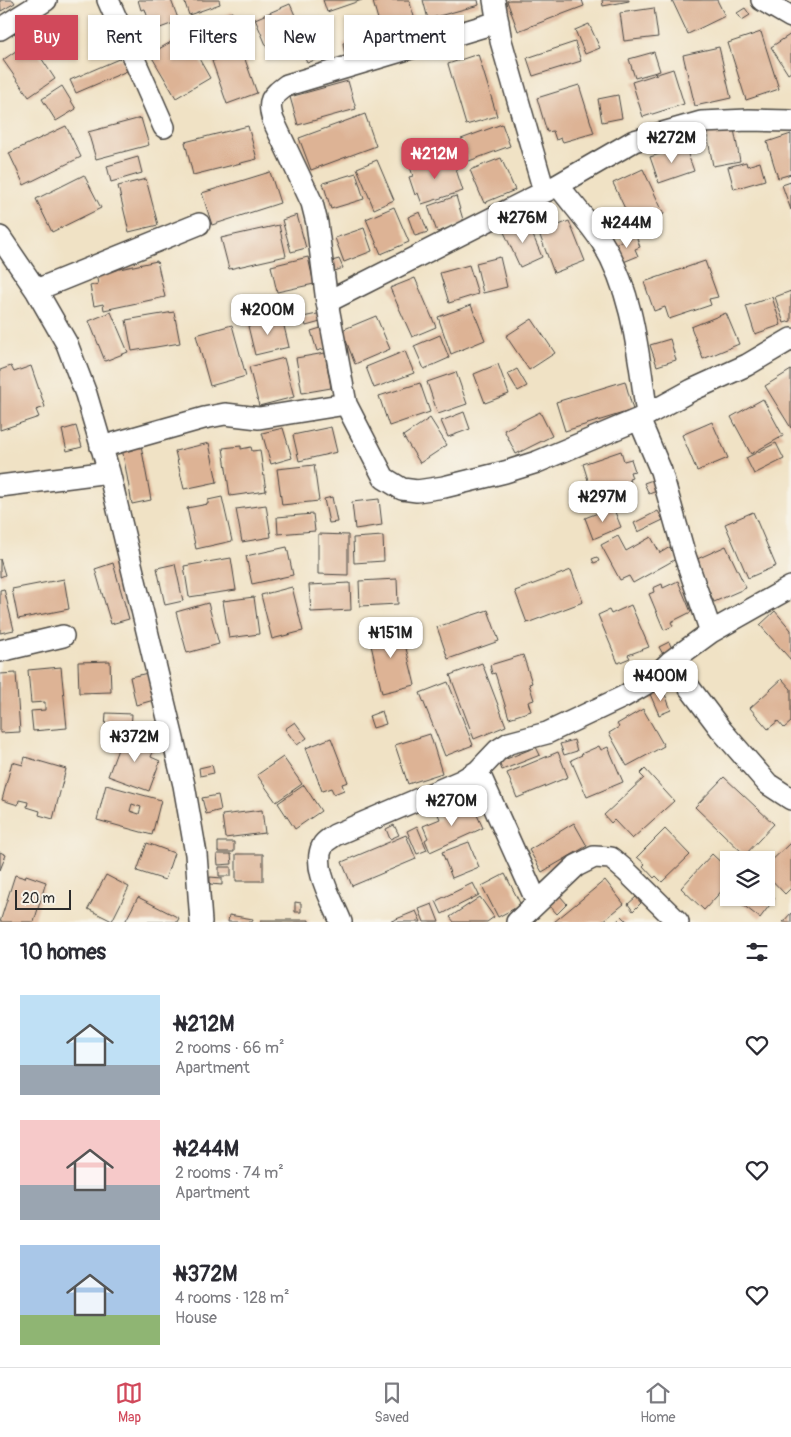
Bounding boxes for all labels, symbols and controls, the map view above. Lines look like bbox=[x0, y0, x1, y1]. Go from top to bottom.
chip: Buy bbox=[15, 15, 78, 60]
chip: Rent bbox=[88, 15, 160, 60]
chip: Filters bbox=[170, 15, 255, 60]
chip: New bbox=[265, 15, 334, 60]
chip: Apartment bbox=[344, 15, 464, 60]
pin: ₦272M bbox=[637, 121, 707, 164]
text: ₦272M bbox=[648, 128, 696, 148]
pin: ₦212M bbox=[400, 138, 470, 180]
text: ₦212M bbox=[412, 144, 458, 164]
pin: ₦276M bbox=[488, 202, 558, 244]
pin: ₦244M bbox=[592, 206, 662, 249]
text: ₦276M bbox=[499, 208, 547, 228]
text: ₦244M bbox=[603, 213, 651, 233]
pin: ₦200M bbox=[233, 294, 303, 336]
text: ₦200M bbox=[242, 300, 294, 320]
pin: ₦297M bbox=[568, 480, 638, 523]
text: ₦297M bbox=[580, 487, 626, 507]
pin: ₦151M bbox=[356, 616, 426, 659]
text: ₦151M bbox=[370, 623, 412, 643]
pin: ₦400M bbox=[626, 660, 696, 702]
text: ₦400M bbox=[635, 666, 687, 686]
pin: ₦372M bbox=[100, 720, 170, 763]
text: ₦372M bbox=[111, 727, 159, 747]
pin: ₦270M bbox=[417, 784, 487, 827]
text: ₦270M bbox=[427, 791, 477, 811]
map controls bbox=[720, 851, 775, 906]
button: layers bbox=[720, 851, 775, 906]
scale bar bbox=[15, 887, 71, 910]
text: 20 m bbox=[22, 890, 55, 907]
icon: filters bbox=[743, 938, 771, 966]
text: 10 homes bbox=[20, 939, 106, 966]
text: ₦212M bbox=[175, 1011, 234, 1038]
icon: home bbox=[60, 1015, 120, 1075]
icon: heart bbox=[743, 1031, 771, 1059]
text: 2 rooms · 66 m² bbox=[175, 1038, 285, 1058]
text: Apartment bbox=[175, 1058, 250, 1078]
text: ₦244M bbox=[175, 1136, 239, 1163]
icon: home bbox=[60, 1140, 120, 1200]
icon: heart bbox=[743, 1156, 771, 1184]
text: 2 rooms · 74 m² bbox=[175, 1163, 284, 1183]
text: Apartment bbox=[175, 1183, 250, 1203]
text: ₦372M bbox=[175, 1261, 237, 1288]
icon: home bbox=[60, 1265, 120, 1325]
icon: heart bbox=[743, 1281, 771, 1309]
text: 4 rooms · 128 m² bbox=[175, 1288, 290, 1308]
text: House bbox=[175, 1308, 217, 1328]
tab: Map bbox=[115, 1379, 143, 1426]
tab: Saved bbox=[374, 1379, 409, 1426]
tab: Home bbox=[640, 1379, 675, 1426]

